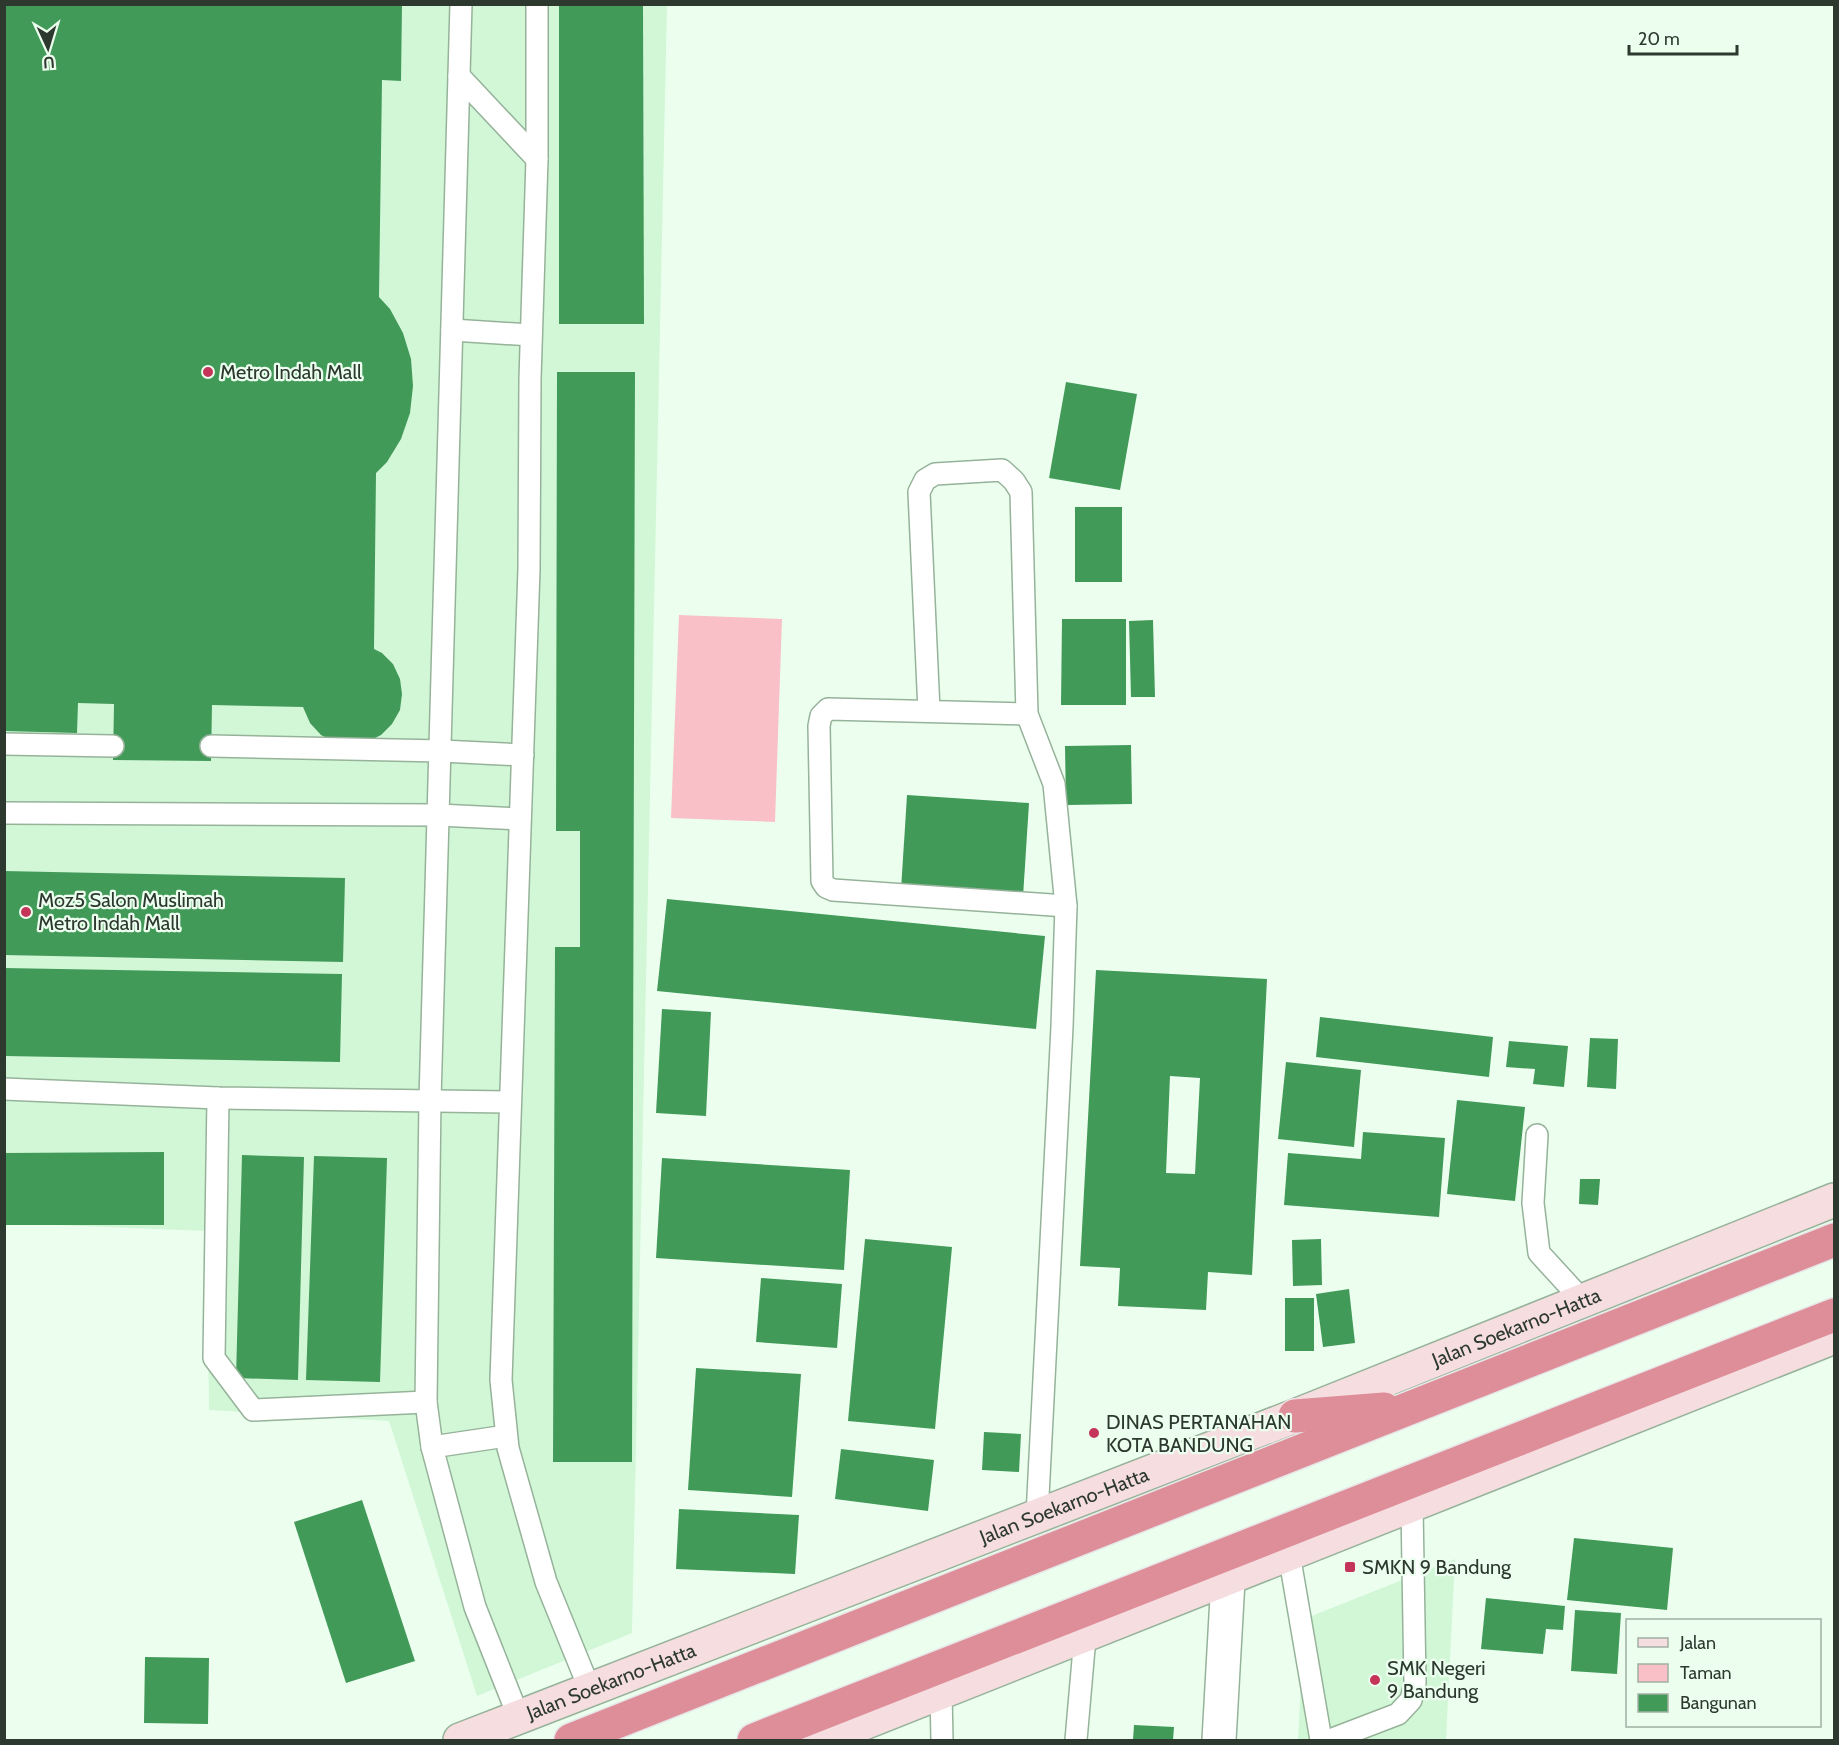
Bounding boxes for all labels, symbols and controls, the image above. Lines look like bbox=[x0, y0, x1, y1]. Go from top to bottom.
north arrow bbox=[18, 18, 78, 78]
scale bar bbox=[1629, 18, 1737, 56]
text: 20 m bbox=[1638, 28, 1680, 50]
text: U bbox=[43, 53, 55, 72]
place label: Metro Indah Mall bbox=[220, 360, 362, 384]
marker: Metro Indah Mall bbox=[201, 365, 215, 379]
place label: Moz5 Salon Muslimah Metro Indah Mall bbox=[38, 888, 224, 935]
marker: Moz5 Salon Muslimah Metro Indah Mall bbox=[19, 905, 33, 919]
street label: Jalan Soekarno-Hatta bbox=[1428, 1283, 1604, 1372]
place label: DINAS PERTANAHAN KOTA BANDUNG bbox=[1106, 1410, 1291, 1457]
marker: DINAS PERTANAHAN KOTA BANDUNG bbox=[1087, 1426, 1101, 1440]
street label: Jalan Soekarno-Hatta bbox=[975, 1462, 1152, 1550]
place label: SMKN 9 Bandung bbox=[1362, 1555, 1512, 1579]
marker: SMKN 9 Bandung bbox=[1343, 1560, 1357, 1574]
legend bbox=[1626, 1619, 1821, 1727]
text: Jalan bbox=[1679, 1632, 1716, 1654]
street label: Jalan Soekarno-Hatta bbox=[522, 1638, 699, 1725]
place label: SMK Negeri 9 Bandung bbox=[1387, 1656, 1485, 1703]
text: Taman bbox=[1680, 1662, 1732, 1684]
marker: SMK Negeri 9 Bandung bbox=[1368, 1673, 1382, 1687]
text: Bangunan bbox=[1680, 1692, 1757, 1714]

